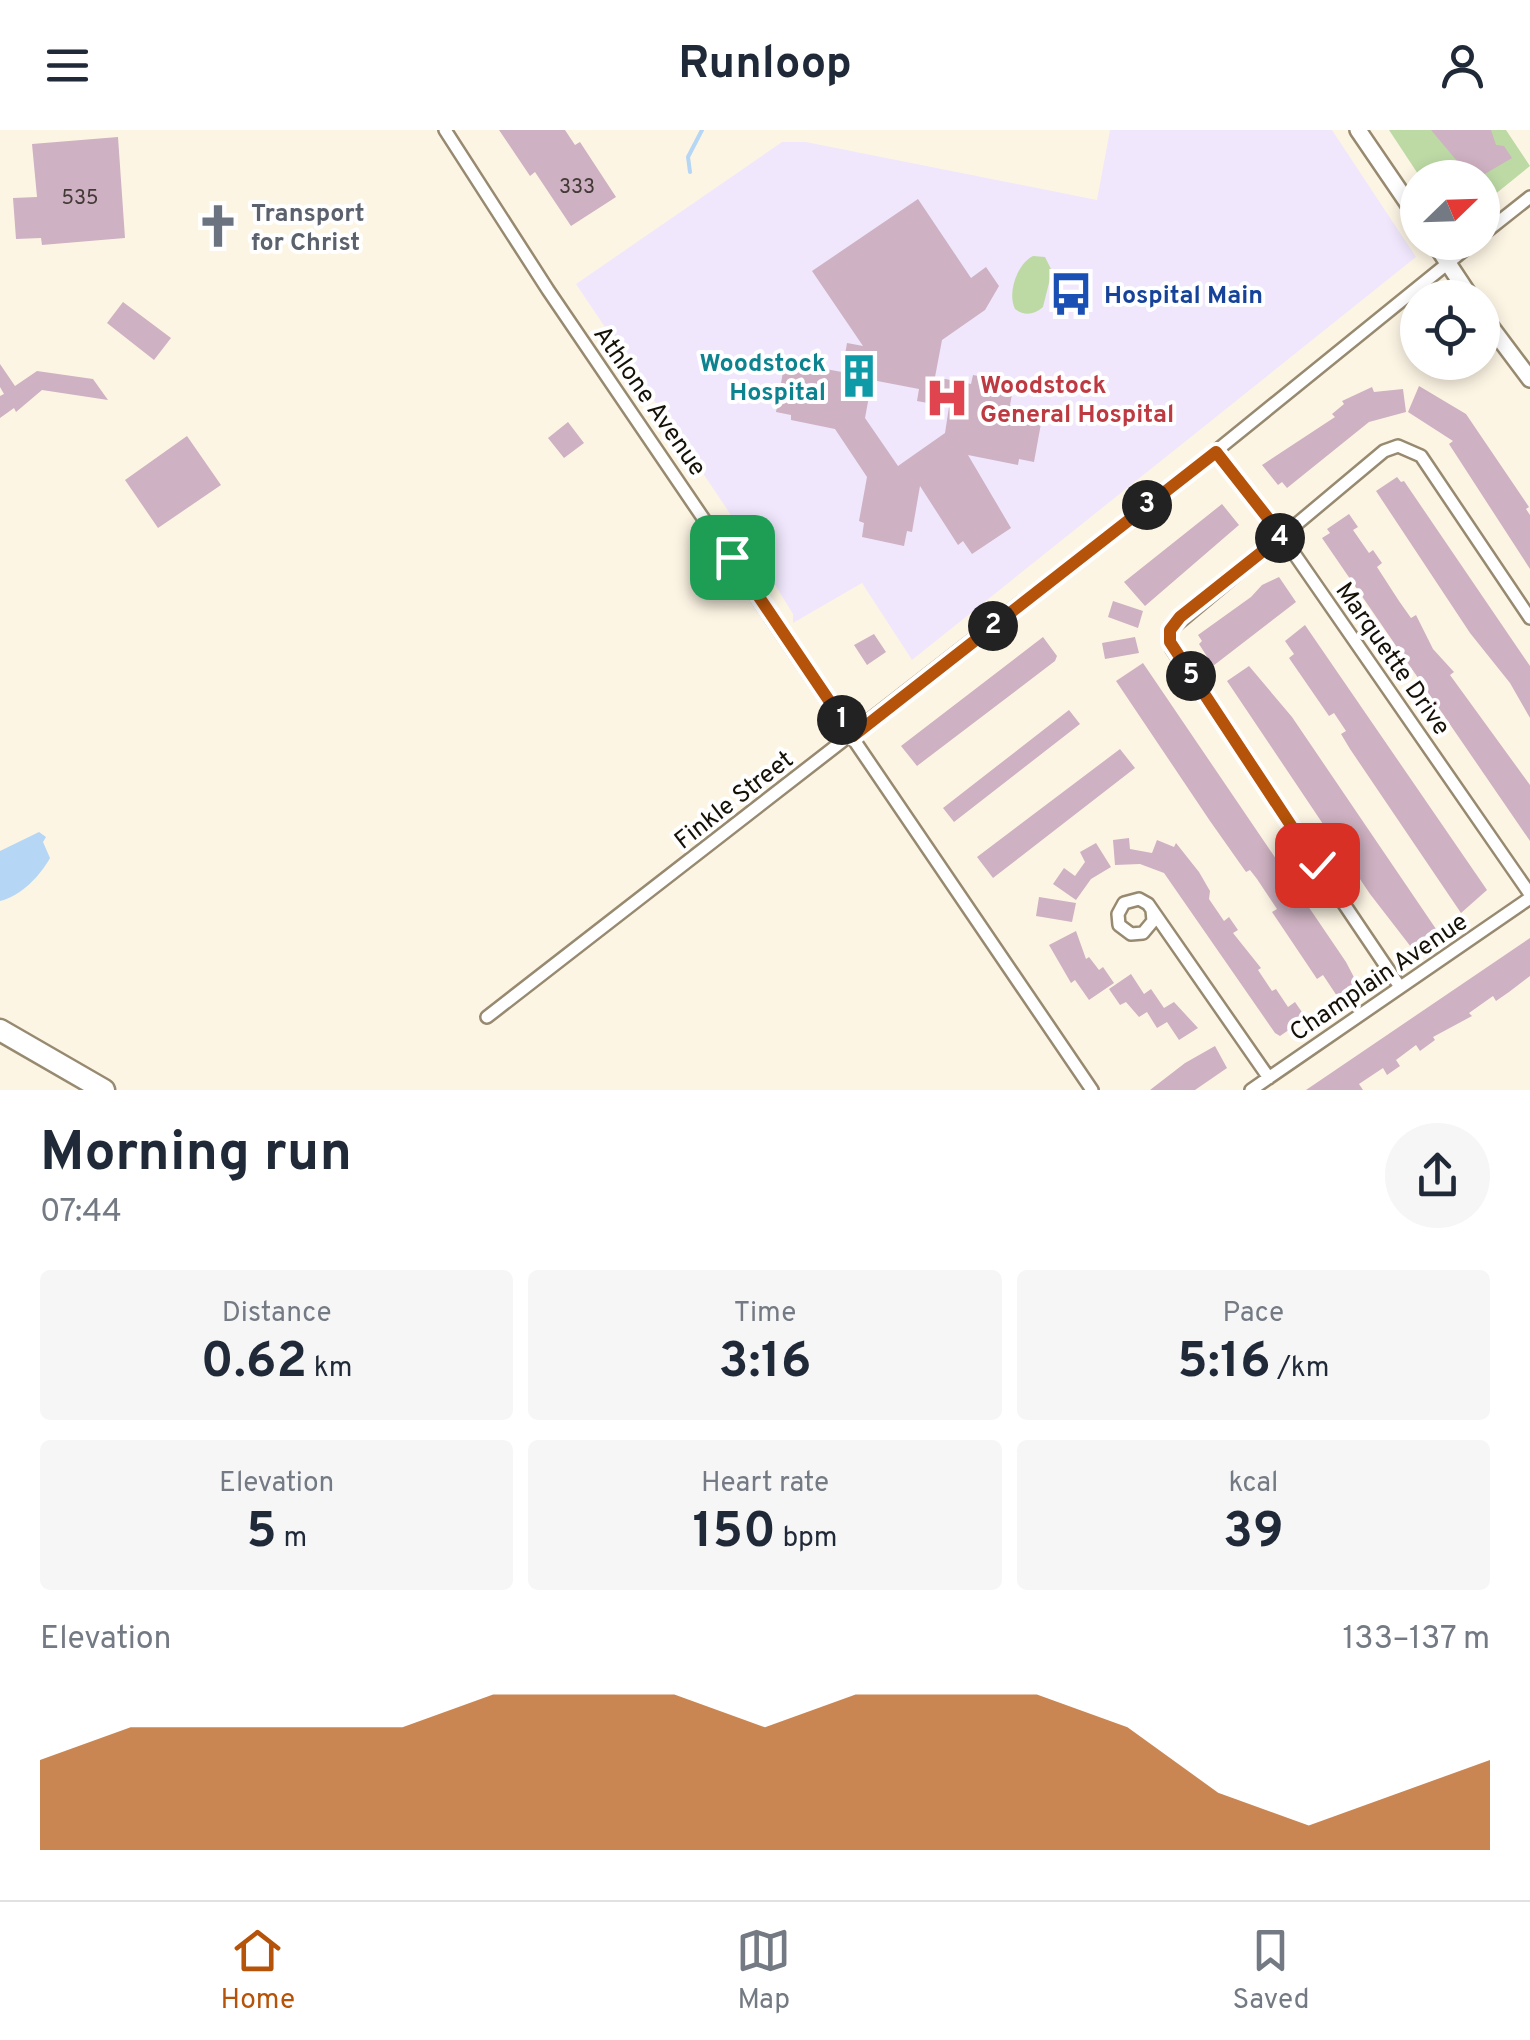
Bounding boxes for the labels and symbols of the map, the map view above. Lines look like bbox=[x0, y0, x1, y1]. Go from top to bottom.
north arrow bbox=[1400, 160, 1500, 260]
house number: 333 bbox=[559, 175, 595, 201]
house number: 535 bbox=[62, 186, 98, 212]
place label: Transport for Christ bbox=[251, 199, 365, 260]
church icon: Transport for Christ bbox=[194, 202, 242, 250]
bus stop icon: Hospital Main bbox=[1047, 270, 1095, 318]
place label: Hospital Main bbox=[1104, 281, 1263, 313]
street label: Athlone Avenue bbox=[585, 320, 712, 483]
place label: Woodstock Hospital bbox=[699, 349, 826, 410]
building icon: Woodstock Hospital bbox=[835, 352, 883, 400]
place label: Woodstock General Hospital bbox=[980, 371, 1174, 432]
hospital icon: Woodstock General Hospital bbox=[923, 374, 971, 422]
pin: 3 bbox=[1122, 480, 1172, 530]
pin: 4 bbox=[1255, 513, 1305, 563]
pin bbox=[690, 515, 775, 600]
street label: Marquette Drive bbox=[1327, 577, 1456, 743]
pin: 2 bbox=[968, 601, 1018, 651]
pin: 5 bbox=[1166, 651, 1216, 701]
pin: 1 bbox=[817, 695, 867, 745]
street label: Finkle Street bbox=[669, 745, 801, 858]
pin bbox=[1275, 823, 1360, 908]
street label: Champlain Avenue bbox=[1284, 907, 1475, 1050]

